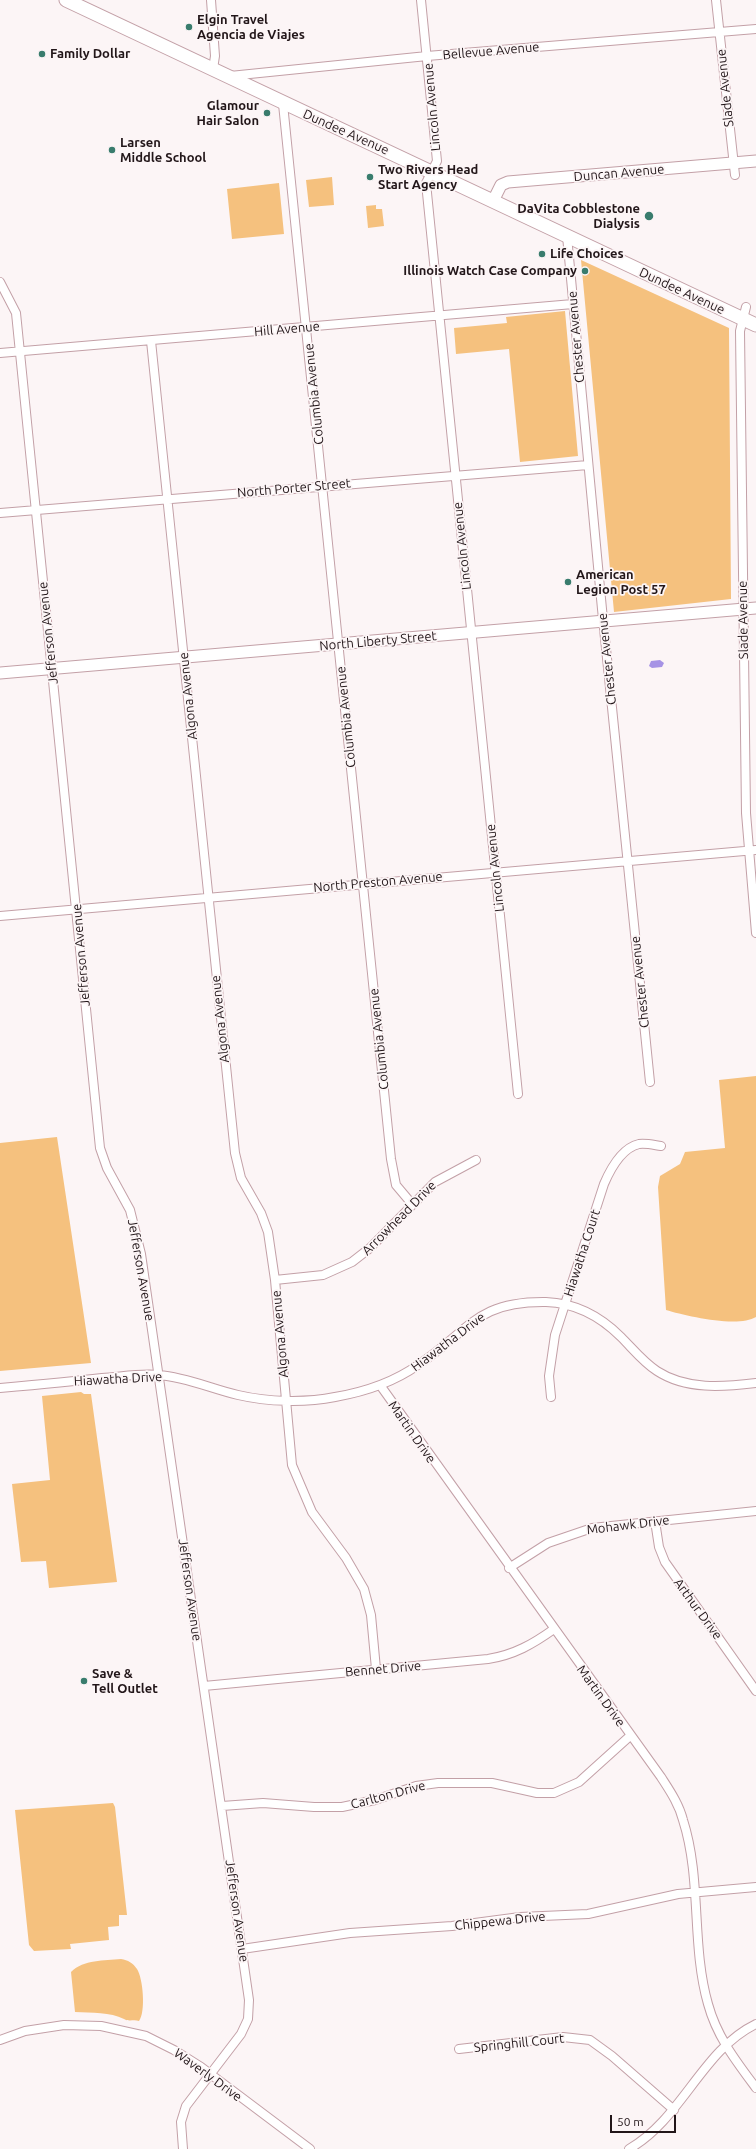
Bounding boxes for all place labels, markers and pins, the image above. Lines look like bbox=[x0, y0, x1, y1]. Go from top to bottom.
place label: Elgin Travel Agencia de Viajes bbox=[197, 12, 305, 43]
marker: Elgin Travel Agencia de Viajes bbox=[184, 22, 194, 32]
place label: Family Dollar bbox=[50, 46, 130, 62]
marker: Family Dollar bbox=[37, 49, 47, 59]
place label: Glamour Hair Salon bbox=[197, 98, 259, 129]
marker: Glamour Hair Salon bbox=[262, 108, 272, 118]
place label: Larsen Middle School bbox=[120, 135, 206, 166]
marker: Larsen Middle School bbox=[107, 145, 117, 155]
place label: Two Rivers Head Start Agency bbox=[378, 162, 478, 193]
marker: Two Rivers Head Start Agency bbox=[365, 172, 375, 182]
place label: DaVita Cobblestone Dialysis bbox=[517, 201, 640, 232]
marker: DaVita Cobblestone Dialysis bbox=[643, 210, 655, 222]
place label: Life Choices bbox=[550, 246, 624, 262]
marker: Life Choices bbox=[537, 249, 547, 259]
place label: Illinois Watch Case Company bbox=[403, 263, 577, 279]
marker: Illinois Watch Case Company bbox=[580, 266, 590, 276]
place label: American Legion Post 57 bbox=[576, 567, 666, 598]
marker: American Legion Post 57 bbox=[563, 577, 573, 587]
place label: Save & Tell Outlet bbox=[92, 1666, 158, 1697]
marker: Save & Tell Outlet bbox=[79, 1676, 89, 1686]

